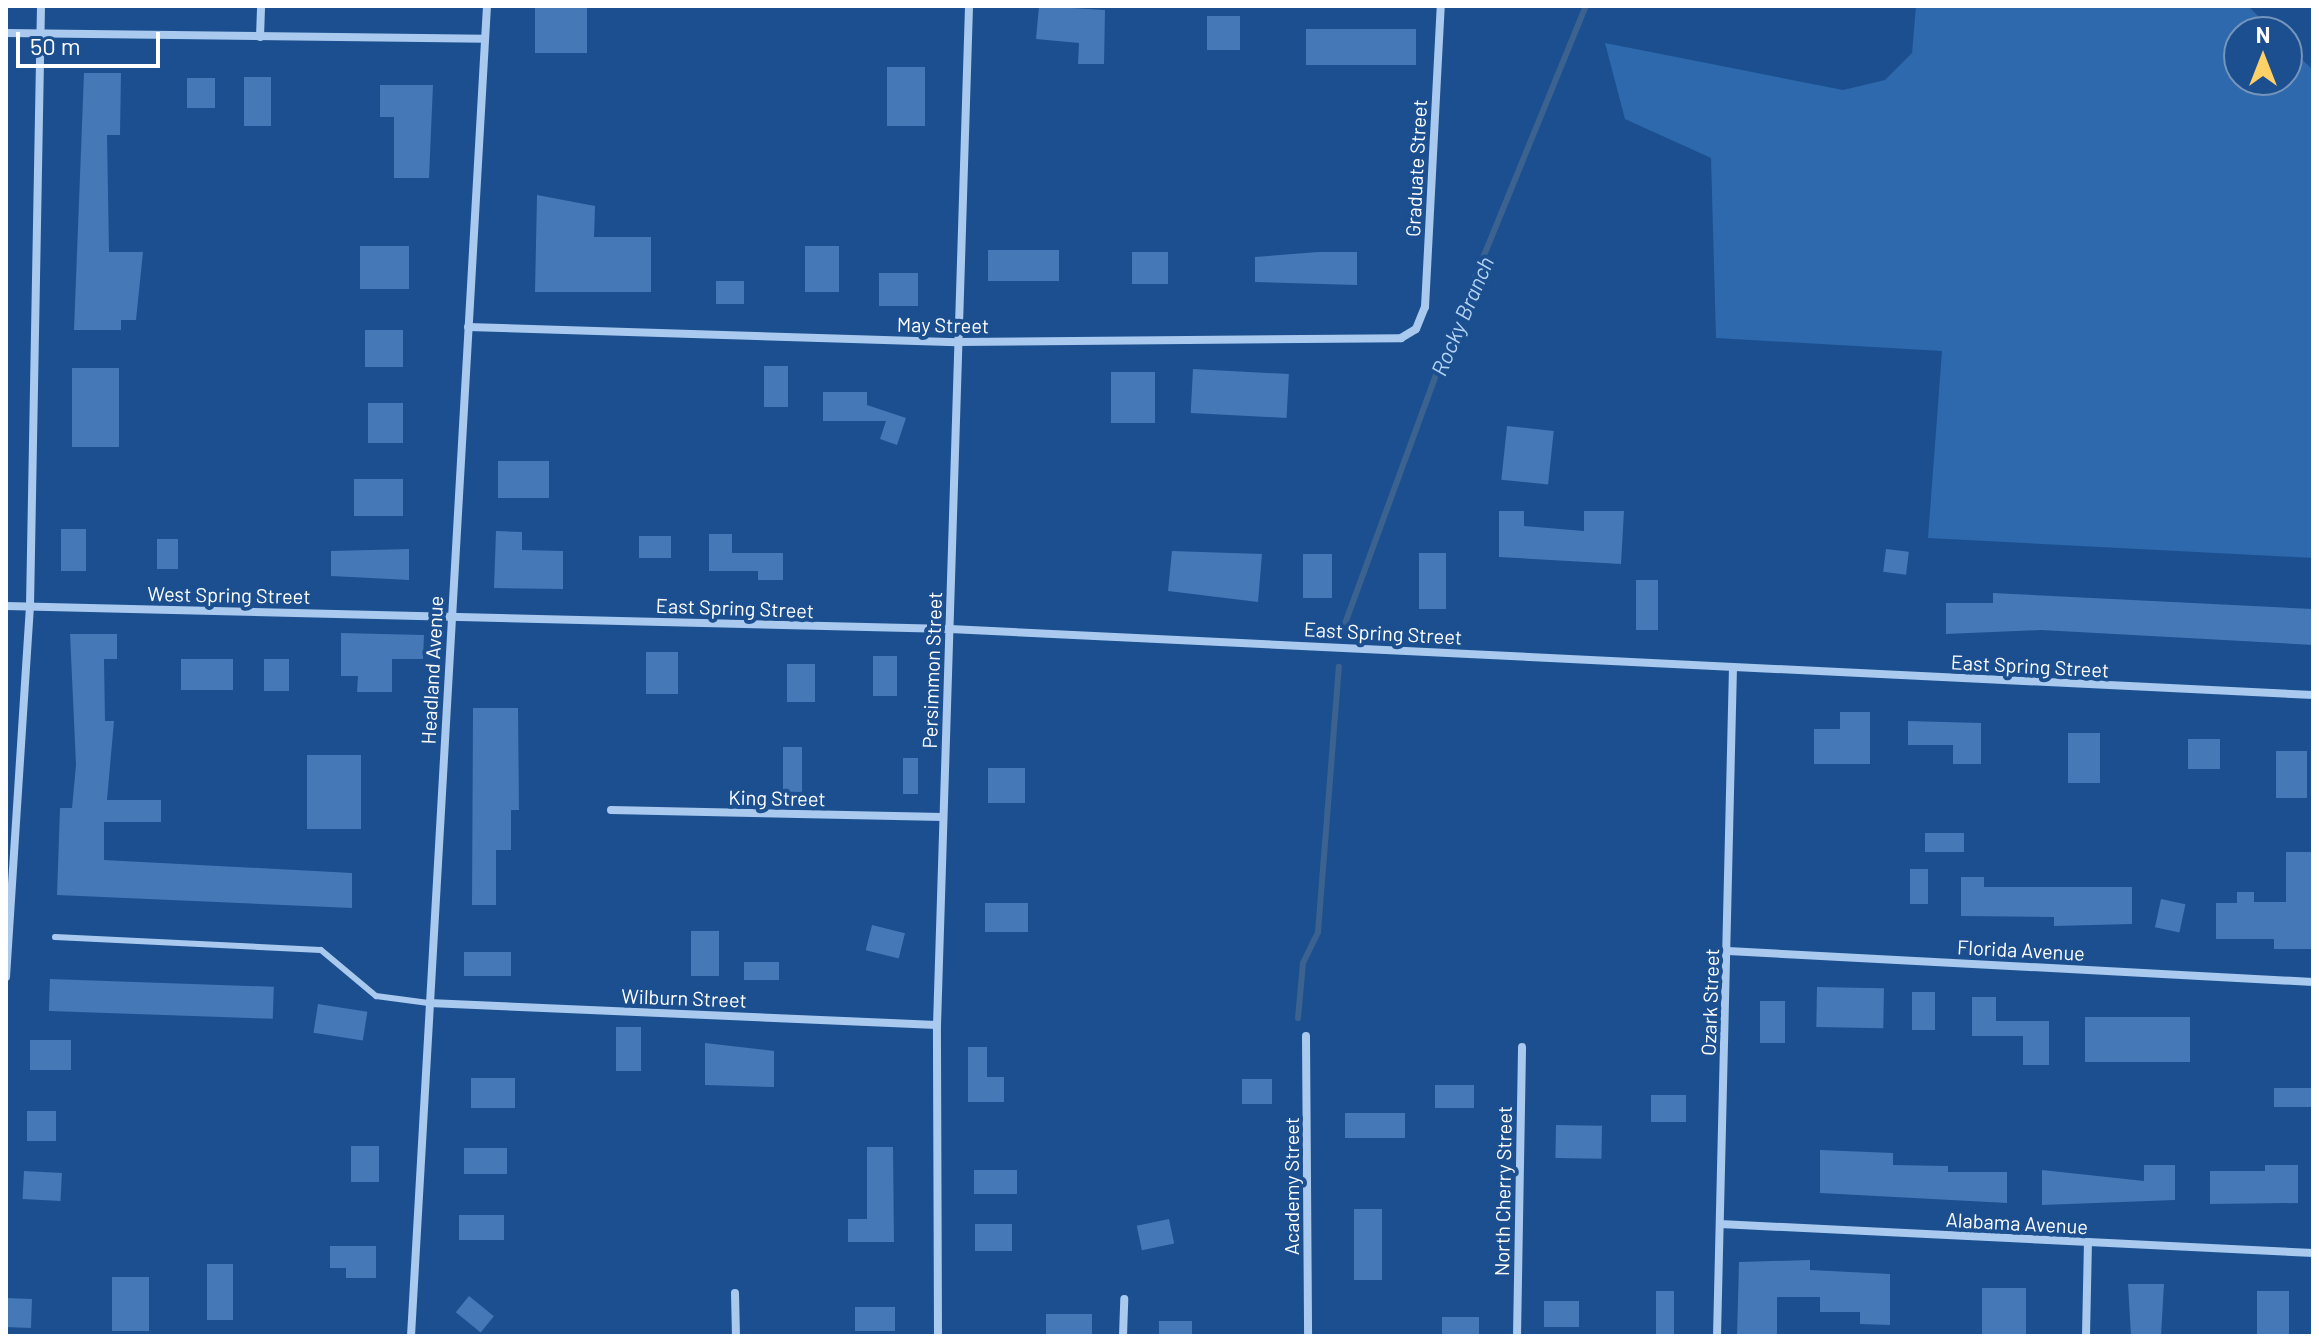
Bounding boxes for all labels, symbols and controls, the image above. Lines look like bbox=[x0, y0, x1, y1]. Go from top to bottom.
scale bar bbox=[20, 16, 164, 66]
north arrow bbox=[2223, 16, 2303, 96]
text: N bbox=[2256, 21, 2270, 47]
text: 50 m bbox=[30, 31, 81, 60]
street label: Graduate Street bbox=[1400, 99, 1432, 237]
water label: Rocky Branch bbox=[1425, 252, 1499, 380]
street label: May Street bbox=[897, 312, 989, 338]
street label: West Spring Street bbox=[147, 582, 311, 608]
street label: Persimmon Street bbox=[917, 591, 947, 749]
street label: East Spring Street bbox=[655, 593, 815, 623]
street label: Headland Avenue bbox=[416, 595, 448, 745]
street label: East Spring Street bbox=[1303, 617, 1463, 649]
street label: East Spring Street bbox=[1950, 650, 2110, 682]
street label: King Street bbox=[728, 785, 826, 811]
street label: Florida Avenue bbox=[1956, 935, 2086, 965]
street label: Ozark Street bbox=[1696, 948, 1724, 1056]
street label: Wilburn Street bbox=[621, 984, 747, 1012]
street label: North Cherry Street bbox=[1490, 1106, 1516, 1276]
street label: Academy Street bbox=[1279, 1117, 1303, 1255]
street label: Alabama Avenue bbox=[1945, 1207, 2089, 1239]

